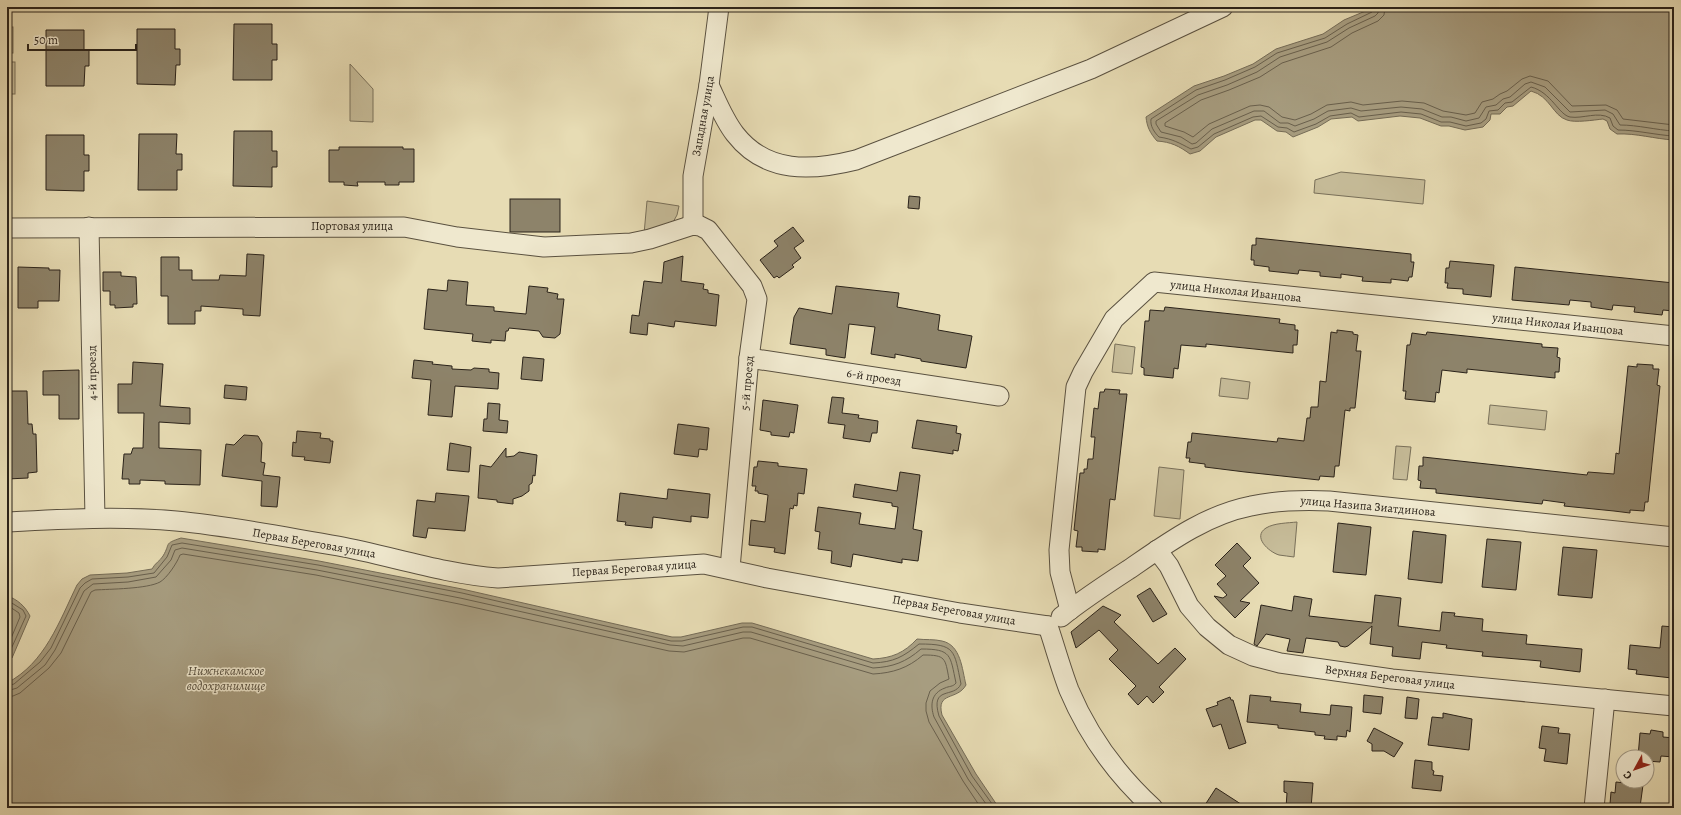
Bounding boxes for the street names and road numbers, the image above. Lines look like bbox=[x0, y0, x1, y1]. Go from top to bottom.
street label: Западная улица bbox=[688, 74, 718, 157]
street label: Портовая улица bbox=[311, 218, 394, 234]
street label: улица Николая Иванцова bbox=[1169, 276, 1303, 306]
street label: улица Николая Иванцова bbox=[1491, 309, 1625, 339]
street label: 4-й проезд bbox=[84, 345, 100, 401]
street label: 5-й проезд bbox=[737, 355, 757, 411]
street label: 6-й проезд bbox=[845, 365, 903, 389]
street label: улица Назипа Зиатдинова bbox=[1299, 492, 1437, 520]
street label: Первая Береговая улица bbox=[251, 524, 377, 562]
street label: Первая Береговая улица bbox=[571, 556, 697, 580]
street label: Первая Береговая улица bbox=[891, 591, 1017, 629]
street label: Верхняя Береговая улица bbox=[1324, 661, 1456, 693]

